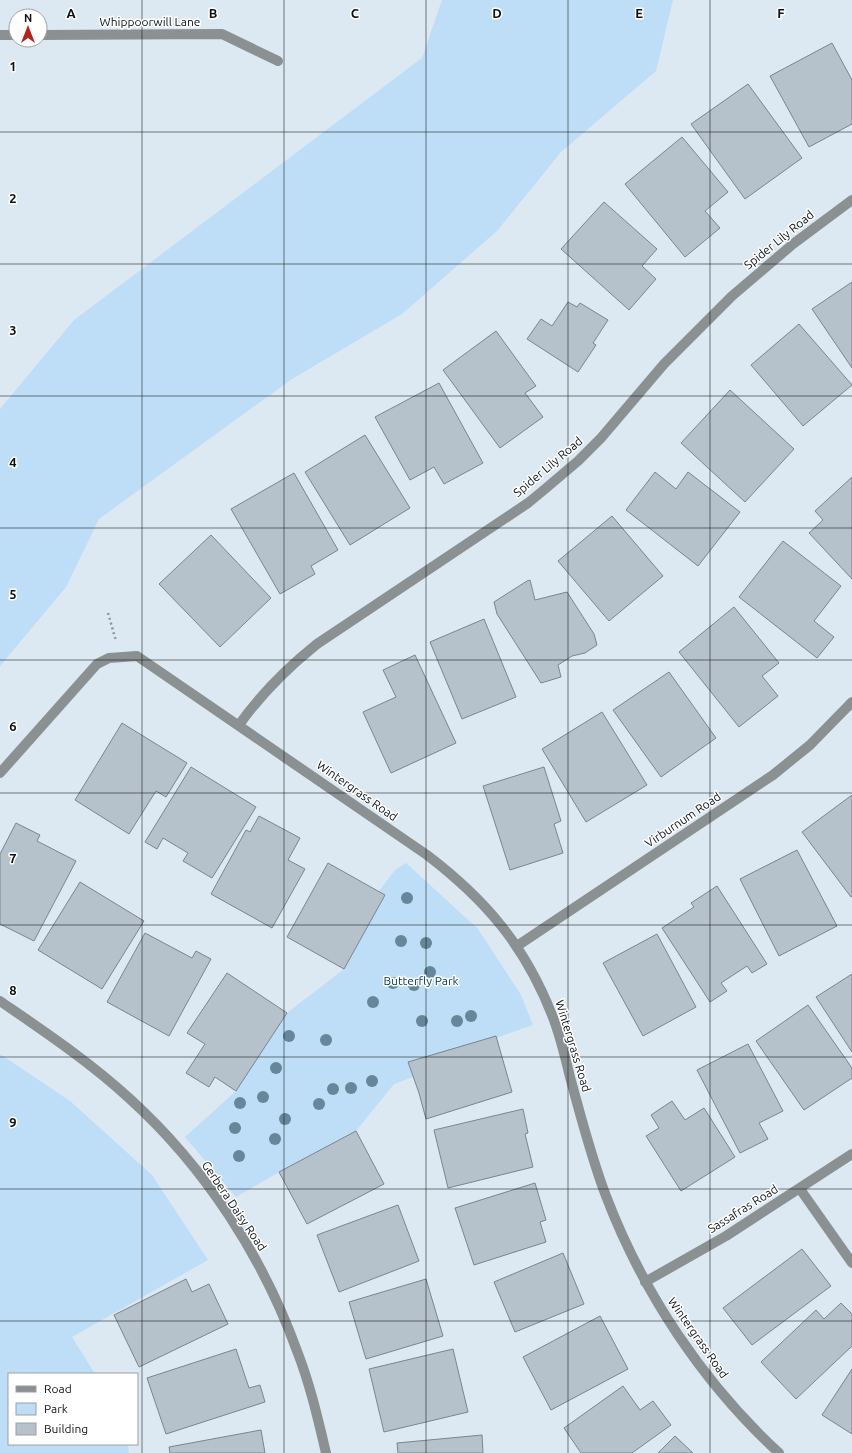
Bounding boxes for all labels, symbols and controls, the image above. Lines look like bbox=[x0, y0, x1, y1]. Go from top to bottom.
text: A bbox=[66, 6, 76, 20]
text: B bbox=[209, 6, 218, 20]
text: C bbox=[351, 6, 360, 20]
text: D bbox=[492, 6, 502, 20]
text: E bbox=[635, 6, 643, 20]
text: F bbox=[777, 6, 785, 20]
north arrow bbox=[8, 8, 48, 48]
text: N bbox=[24, 12, 32, 24]
street label: Whippoorwill Lane bbox=[100, 15, 200, 28]
text: 1 bbox=[9, 59, 17, 73]
text: 2 bbox=[9, 191, 17, 205]
street label: Spider Lily Road bbox=[741, 208, 816, 272]
text: 3 bbox=[9, 323, 17, 337]
street label: Spider Lily Road bbox=[511, 434, 585, 499]
text: 4 bbox=[9, 455, 17, 469]
text: 5 bbox=[9, 587, 17, 601]
text: 6 bbox=[9, 719, 17, 733]
street label: Wintergrass Road bbox=[314, 758, 400, 823]
street label: Virburnum Road bbox=[642, 789, 723, 850]
text: 7 bbox=[9, 851, 17, 865]
park label: Butterfly Park bbox=[383, 974, 459, 987]
text: 8 bbox=[9, 983, 17, 997]
street label: Wintergrass Road bbox=[553, 998, 594, 1093]
text: 9 bbox=[9, 1115, 17, 1129]
street label: Gerbera Daisy Road bbox=[200, 1158, 269, 1253]
street label: Sassafras Road bbox=[705, 1182, 780, 1235]
street label: Wintergrass Road bbox=[666, 1295, 731, 1381]
legend bbox=[8, 1373, 138, 1445]
text: Road bbox=[44, 1382, 72, 1395]
text: Park bbox=[44, 1402, 68, 1415]
text: Building bbox=[44, 1422, 88, 1435]

